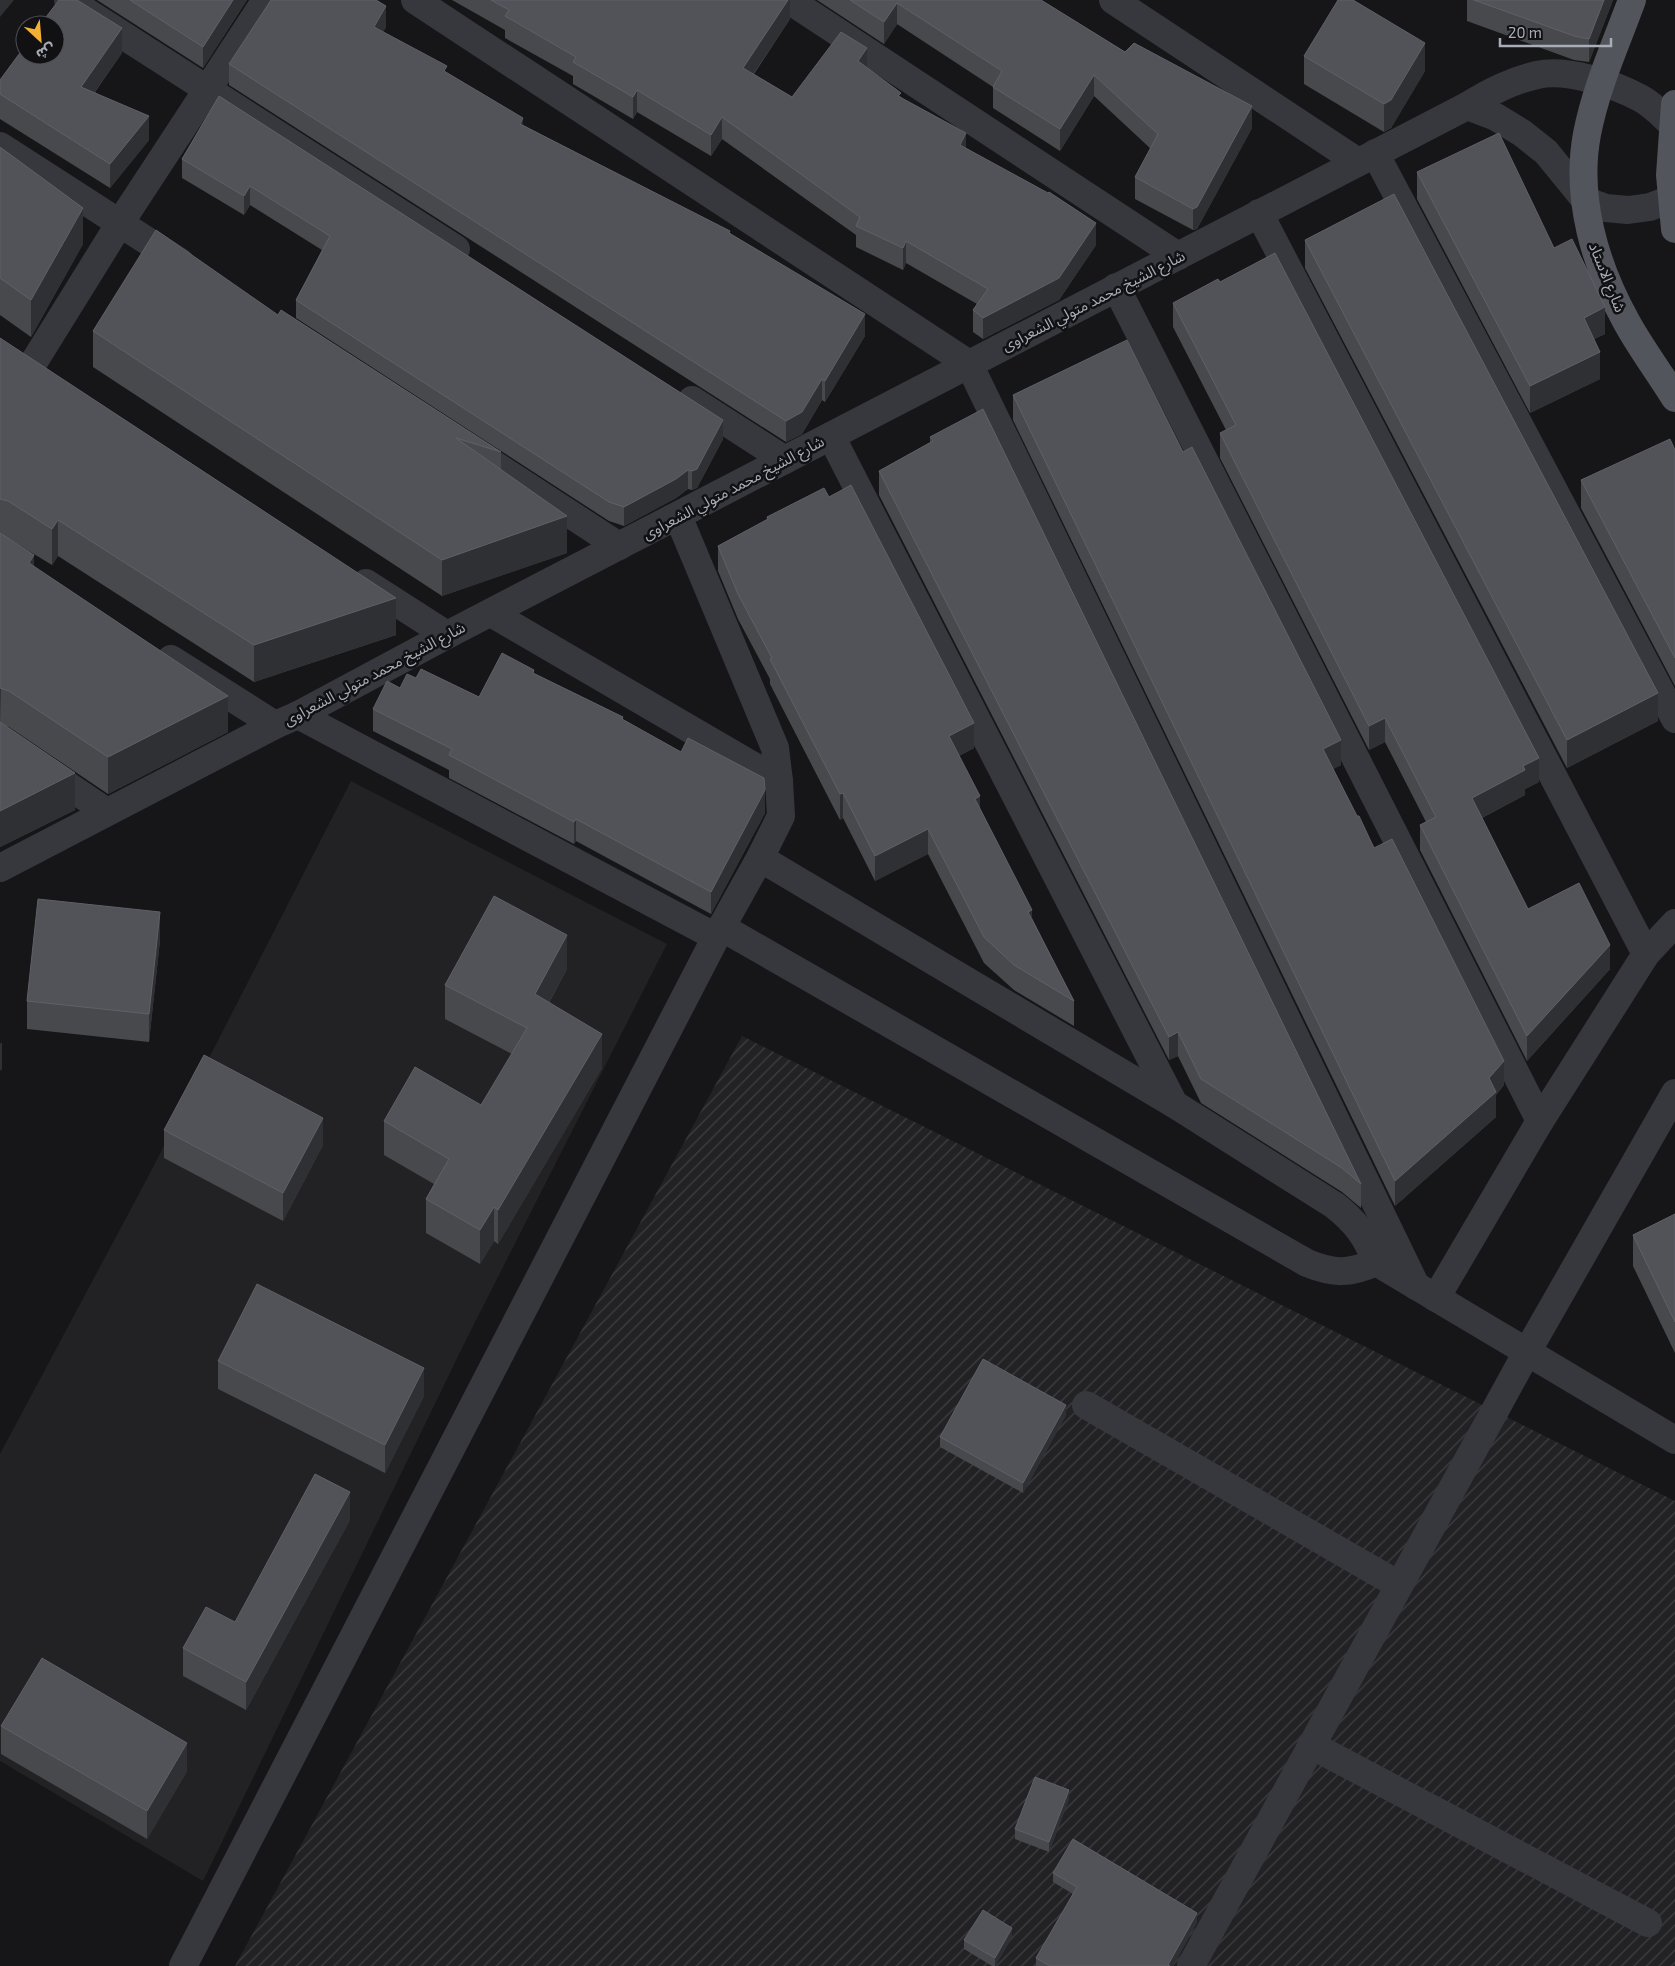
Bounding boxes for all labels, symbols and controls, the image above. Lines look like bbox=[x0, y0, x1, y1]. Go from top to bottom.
north arrow bbox=[15, 15, 65, 65]
scale bar bbox=[1500, 15, 1611, 47]
text: 20 m bbox=[1508, 23, 1542, 41]
text: ش bbox=[34, 40, 58, 64]
street label: شارع الاستاد bbox=[1582, 239, 1630, 316]
street label: شارع الشيخ محمد متولي الشعراوى bbox=[998, 246, 1190, 358]
street label: شارع الشيخ محمد متولي الشعراوى bbox=[639, 431, 829, 546]
street label: شارع الشيخ محمد متولي الشعراوى bbox=[280, 617, 470, 732]

